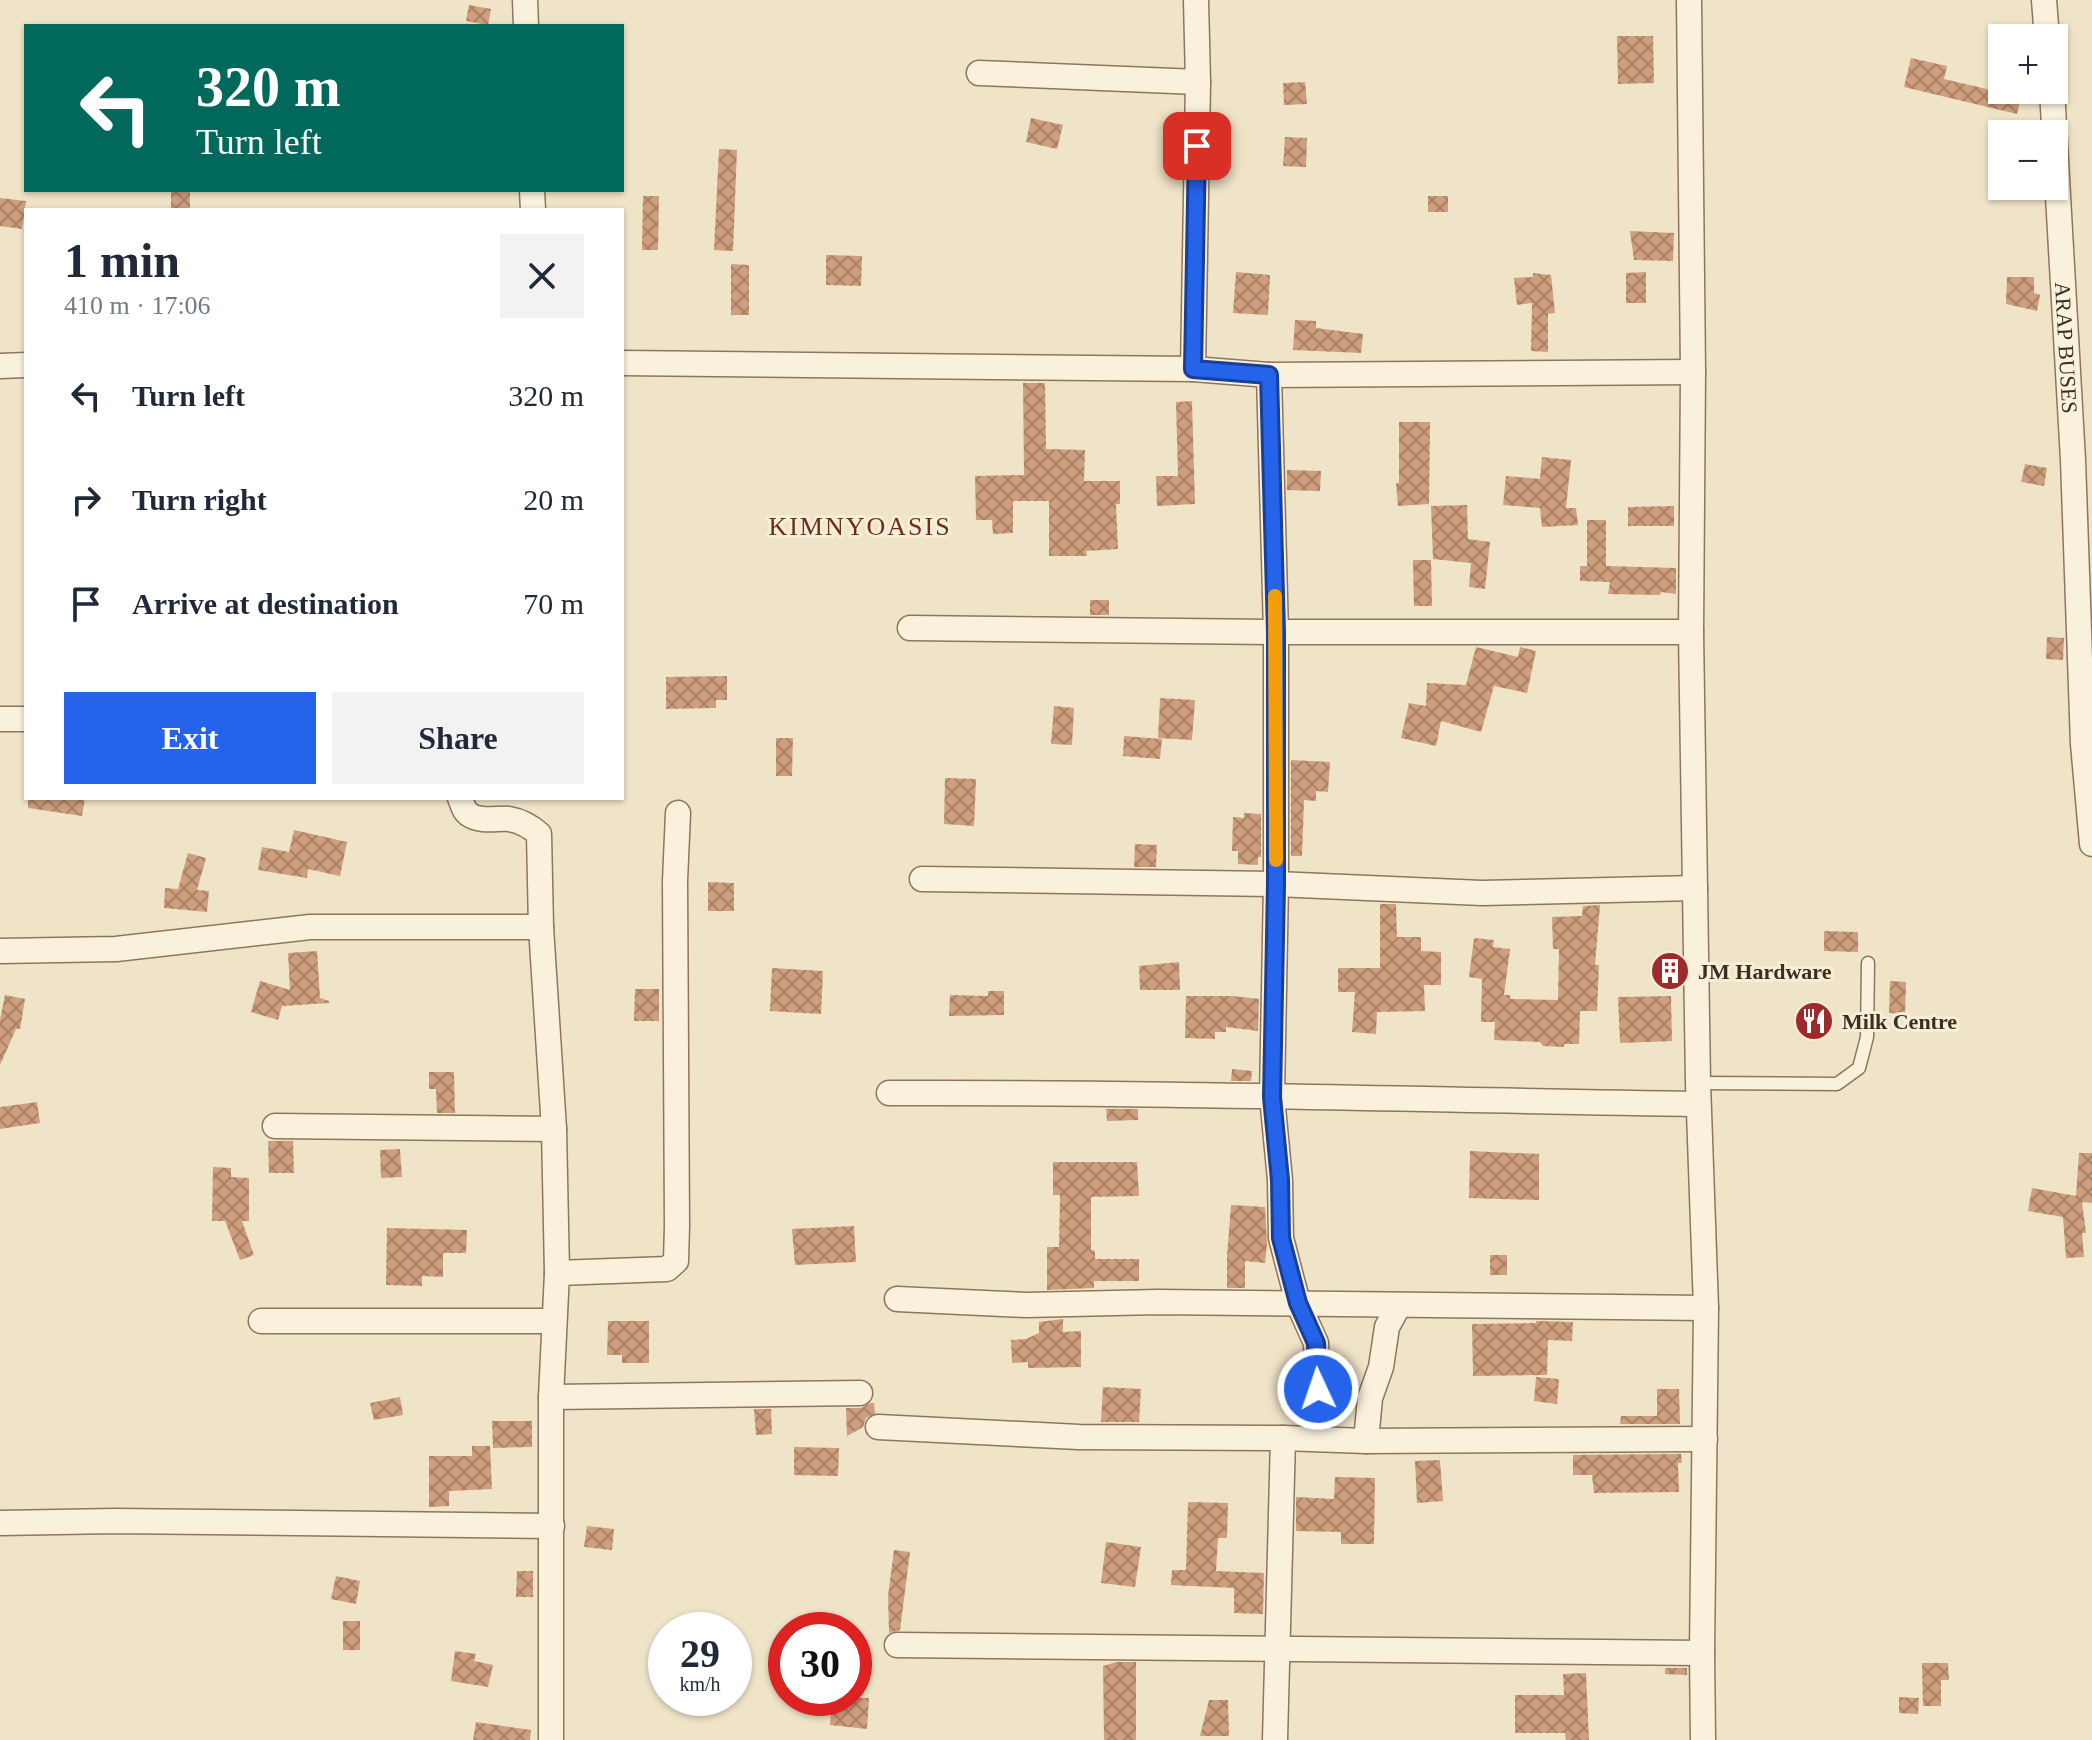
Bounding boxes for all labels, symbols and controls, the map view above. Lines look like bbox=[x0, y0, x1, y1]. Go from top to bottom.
map controls bbox=[1988, 24, 2068, 200]
button: + bbox=[1988, 24, 2068, 104]
icon: left bbox=[64, 56, 168, 160]
text: 320 m bbox=[196, 56, 341, 118]
pin bbox=[1163, 112, 1231, 180]
button: − bbox=[1988, 120, 2068, 200]
text: Turn left bbox=[196, 122, 322, 162]
icon: arrive bbox=[1175, 124, 1219, 168]
text: 1 min bbox=[64, 234, 180, 287]
button: close bbox=[500, 234, 584, 318]
street label: ARAP BUSES bbox=[2050, 281, 2083, 414]
text: 410 m · 17:06 bbox=[64, 291, 211, 320]
icon: left bbox=[64, 374, 108, 418]
text: Turn left bbox=[132, 379, 245, 412]
text: 320 m bbox=[508, 379, 584, 412]
icon: right bbox=[64, 478, 108, 522]
text: Turn right bbox=[132, 483, 267, 516]
text: 20 m bbox=[523, 483, 584, 516]
district label: KIMNYOASIS bbox=[768, 512, 952, 541]
icon: arrive bbox=[64, 582, 108, 626]
text: Arrive at destination bbox=[132, 587, 399, 620]
text: 70 m bbox=[523, 587, 584, 620]
button: Exit bbox=[64, 692, 316, 784]
button: Share bbox=[332, 692, 584, 784]
building icon: JM Hardware bbox=[1649, 950, 1691, 992]
place label: JM Hardware bbox=[1698, 959, 1832, 984]
restaurant icon: Milk Centre bbox=[1793, 1000, 1835, 1042]
place label: Milk Centre bbox=[1842, 1009, 1957, 1034]
position arrow bbox=[1276, 1347, 1360, 1431]
speed limit sign: 30 bbox=[768, 1612, 872, 1716]
text: 29 bbox=[680, 1631, 720, 1676]
text: km/h bbox=[679, 1673, 721, 1695]

